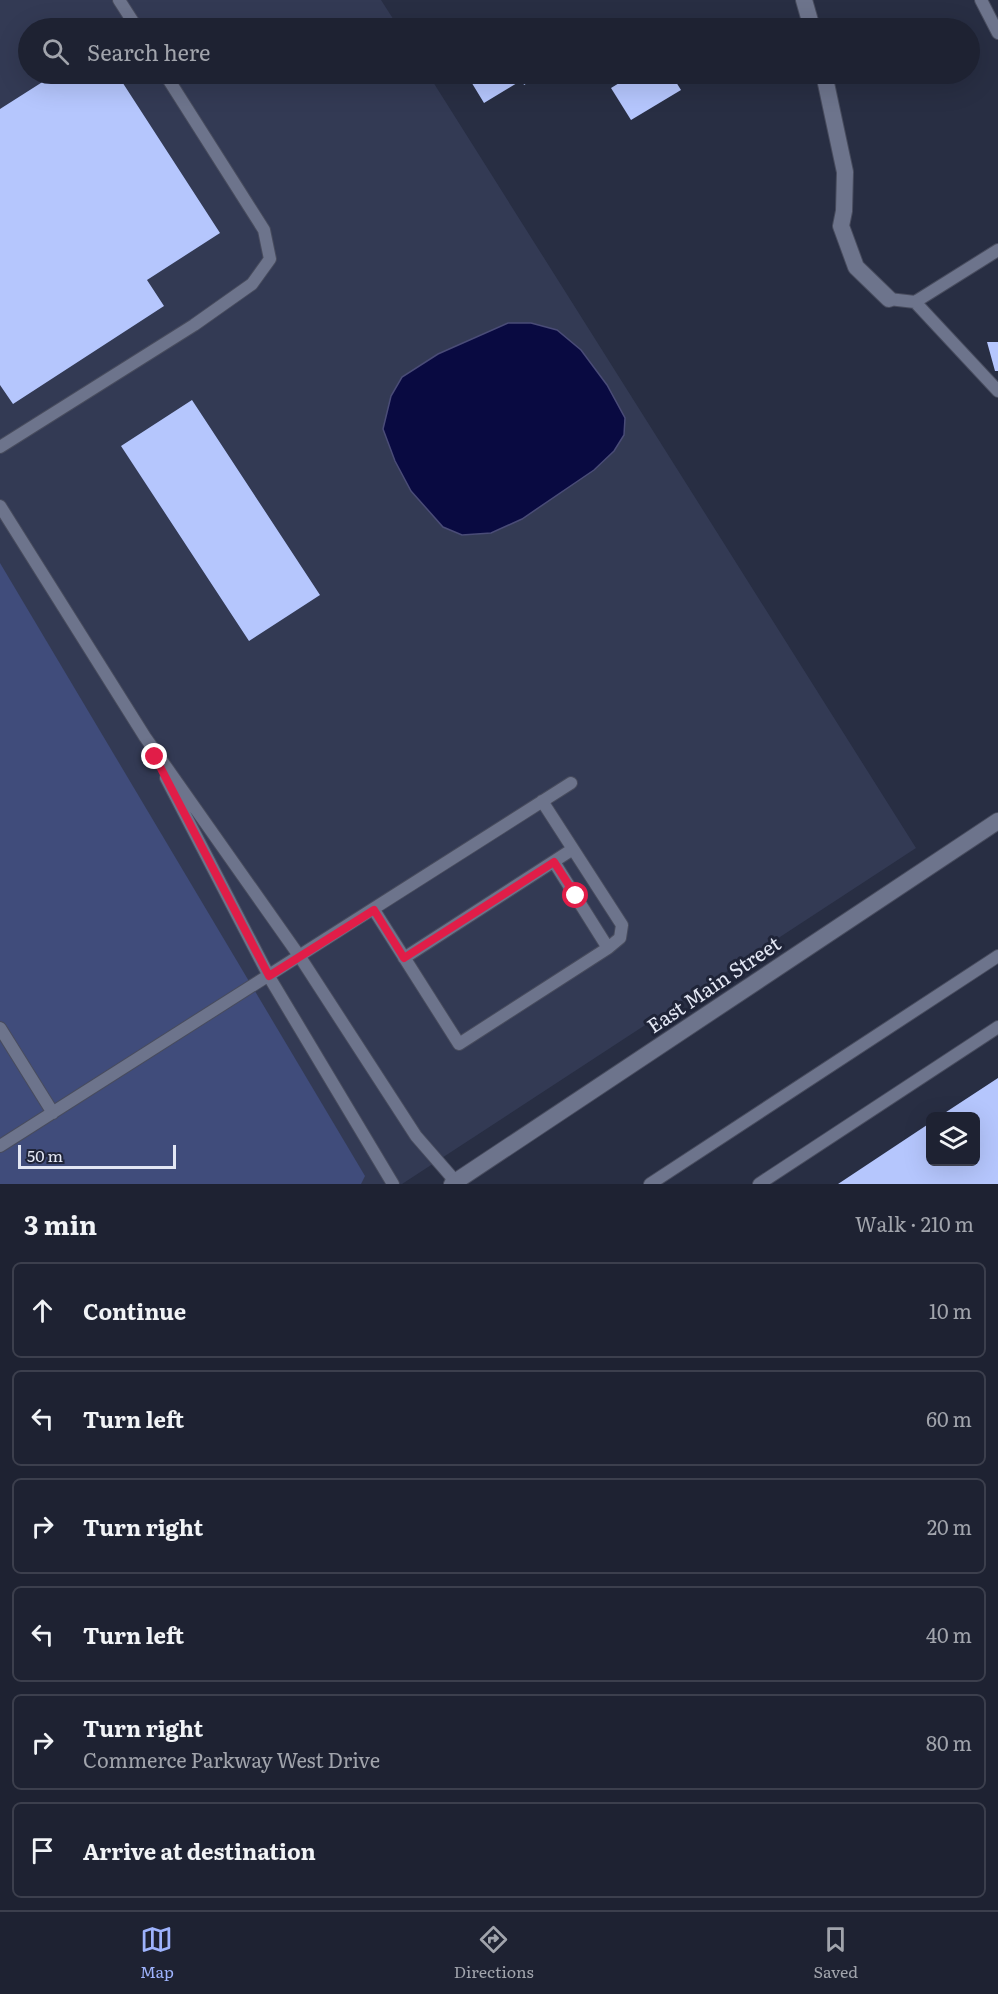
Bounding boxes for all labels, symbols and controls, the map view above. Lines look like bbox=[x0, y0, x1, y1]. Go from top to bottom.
search box bbox=[18, 18, 980, 84]
icon: search bbox=[39, 35, 72, 68]
text: Search here bbox=[87, 35, 210, 68]
route end bbox=[141, 743, 167, 769]
route start bbox=[562, 882, 588, 908]
street label: East Main Street bbox=[640, 927, 786, 1039]
map controls bbox=[926, 1112, 980, 1166]
button: layers bbox=[926, 1112, 980, 1166]
scale bar bbox=[18, 1142, 176, 1170]
text: 50 m bbox=[27, 1143, 63, 1167]
text: 3 min bbox=[24, 1204, 97, 1243]
text: Walk · 210 m bbox=[855, 1208, 974, 1238]
icon: ahead bbox=[26, 1294, 59, 1327]
text: Continue bbox=[83, 1294, 186, 1327]
text: 10 m bbox=[929, 1295, 972, 1325]
icon: left bbox=[26, 1402, 59, 1435]
text: Turn left bbox=[83, 1402, 184, 1435]
text: 60 m bbox=[926, 1403, 972, 1433]
icon: right bbox=[26, 1510, 59, 1543]
text: Turn right bbox=[83, 1510, 203, 1543]
text: 20 m bbox=[927, 1511, 972, 1541]
icon: left bbox=[26, 1618, 59, 1651]
text: Turn left bbox=[83, 1618, 184, 1651]
text: 40 m bbox=[926, 1619, 972, 1649]
text: Turn right bbox=[83, 1711, 203, 1744]
icon: right bbox=[26, 1726, 59, 1759]
text: 80 m bbox=[926, 1727, 972, 1757]
text: Commerce Parkway West Drive bbox=[83, 1744, 380, 1774]
icon: arrive bbox=[26, 1834, 59, 1867]
text: Arrive at destination bbox=[83, 1834, 316, 1867]
tab: Map bbox=[140, 1923, 174, 1983]
tab: Directions bbox=[454, 1923, 534, 1983]
tab: Saved bbox=[814, 1923, 858, 1983]

